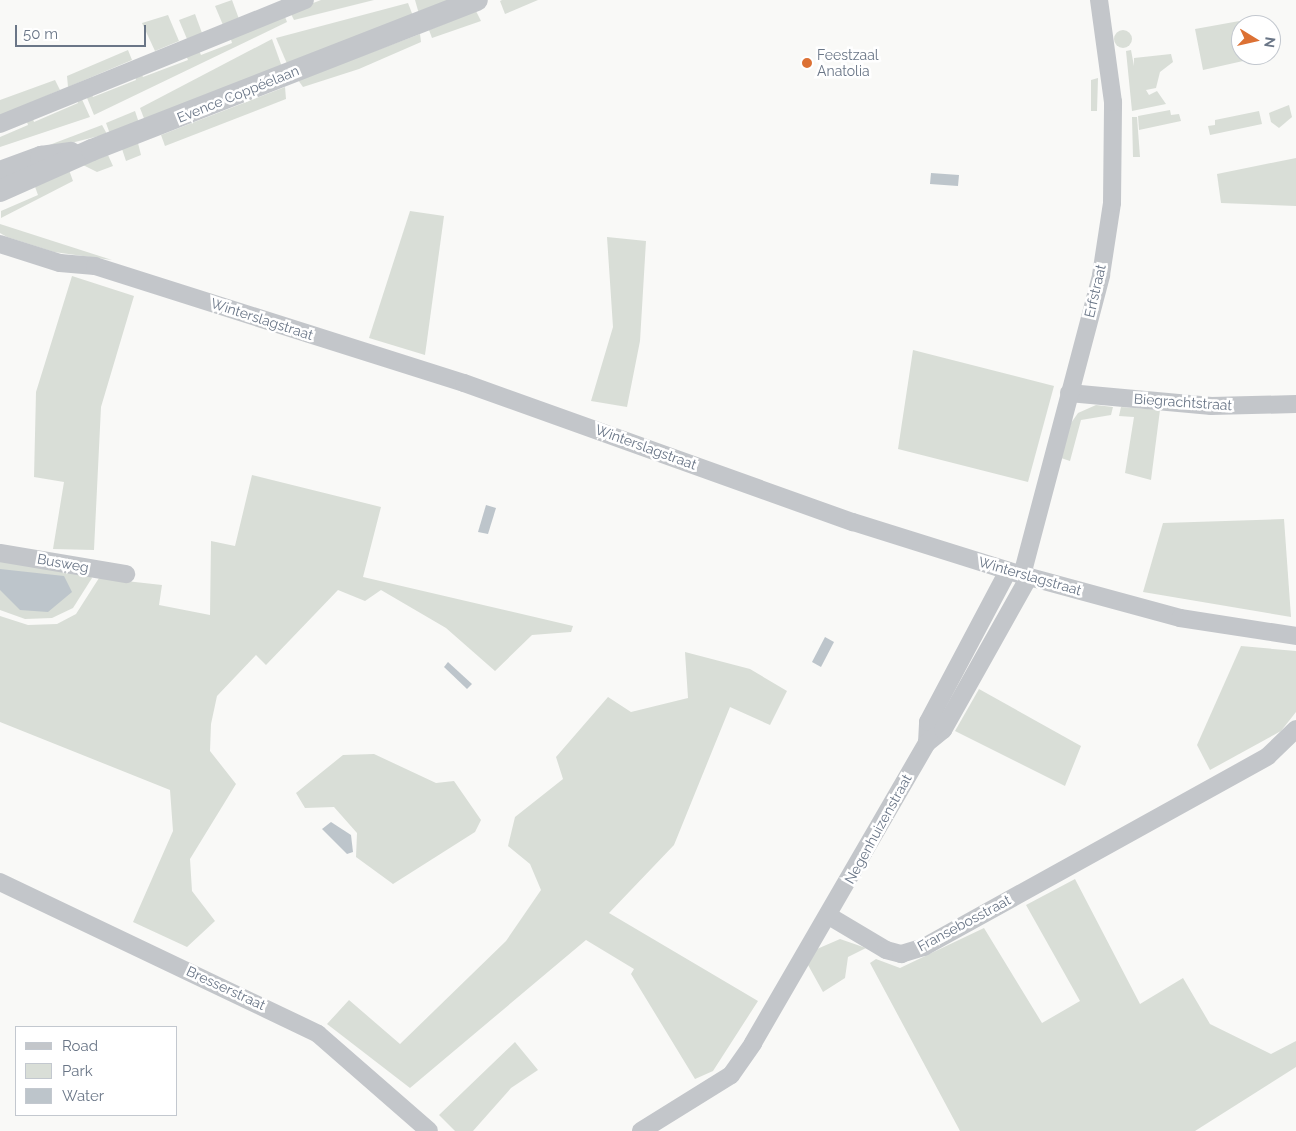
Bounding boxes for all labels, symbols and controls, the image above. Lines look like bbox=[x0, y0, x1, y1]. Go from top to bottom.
scale bar bbox=[18, 15, 149, 47]
north arrow bbox=[1231, 15, 1281, 65]
text: 50 m bbox=[23, 25, 58, 43]
text: N bbox=[1261, 36, 1279, 49]
place label: Feestzaal Anatolia bbox=[817, 47, 879, 80]
marker: Feestzaal Anatolia bbox=[801, 57, 813, 69]
street label: Evence Coppéelaan bbox=[175, 62, 301, 126]
street label: Erfstraat bbox=[1081, 263, 1109, 319]
street label: Winterslagstraat bbox=[209, 295, 315, 343]
street label: Biegrachtstraat bbox=[1133, 390, 1233, 414]
street label: Winterslagstraat bbox=[593, 421, 699, 473]
street label: Busweg bbox=[36, 550, 90, 576]
street label: Winterslagstraat bbox=[976, 553, 1084, 599]
street label: Negenhuizenstraat bbox=[841, 771, 915, 887]
street label: Fransebosstraat bbox=[914, 891, 1014, 955]
street label: Bresserstraat bbox=[184, 962, 268, 1014]
legend bbox=[15, 1026, 178, 1116]
text: Road bbox=[62, 1037, 98, 1055]
text: Park bbox=[62, 1062, 93, 1080]
text: Water bbox=[62, 1087, 104, 1105]

